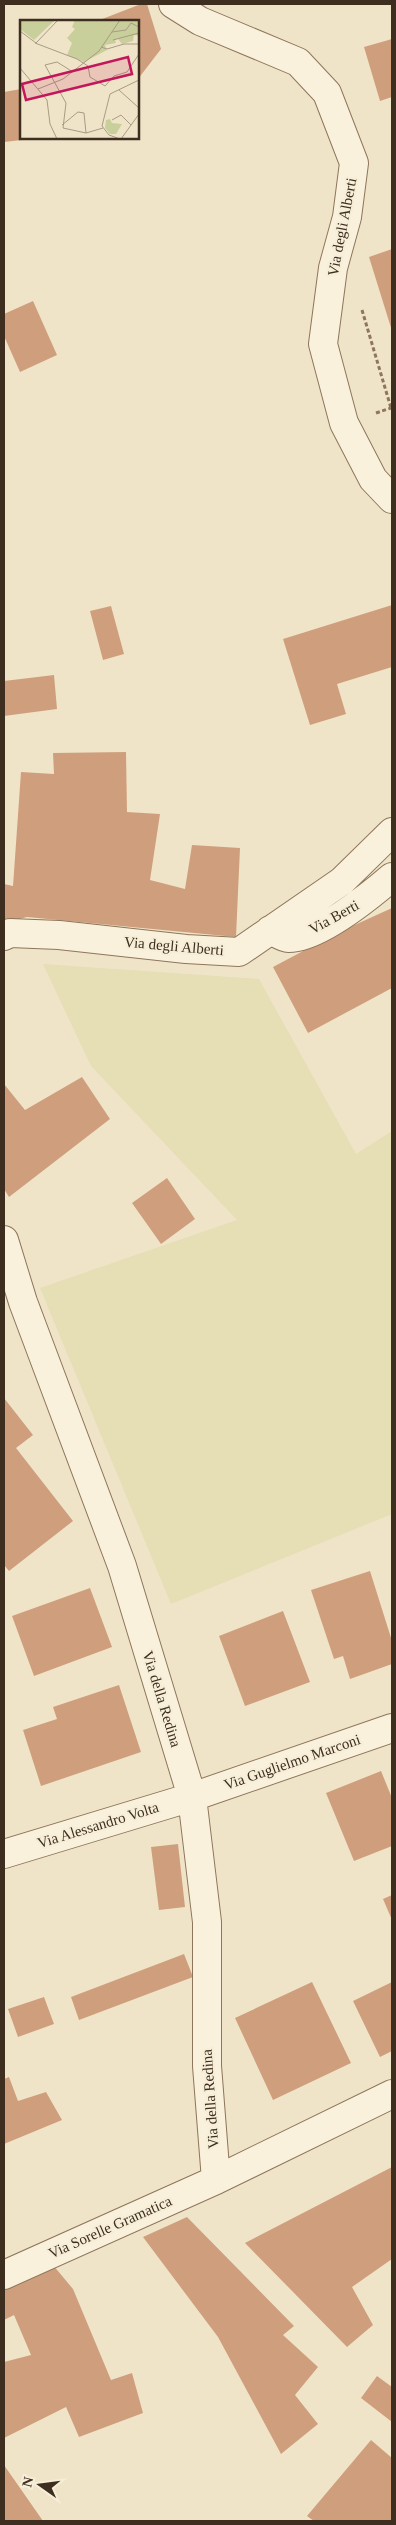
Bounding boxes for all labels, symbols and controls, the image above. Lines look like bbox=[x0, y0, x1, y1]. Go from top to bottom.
inset map bbox=[20, 20, 139, 139]
street label: Via degli Alberti bbox=[325, 176, 359, 278]
street label: Via Berti bbox=[306, 897, 362, 937]
street label: Via degli Alberti bbox=[124, 934, 224, 958]
street label: Via della Redina bbox=[140, 1649, 184, 1749]
street label: Via Guglielmo Marconi bbox=[222, 1731, 362, 1793]
street label: Via Alessandro Volta bbox=[35, 1799, 161, 1851]
street label: Via della Redina bbox=[199, 2048, 221, 2149]
street label: Via Sorelle Gramatica bbox=[46, 2192, 174, 2261]
north arrow bbox=[15, 2460, 65, 2510]
text: N bbox=[19, 2475, 36, 2489]

